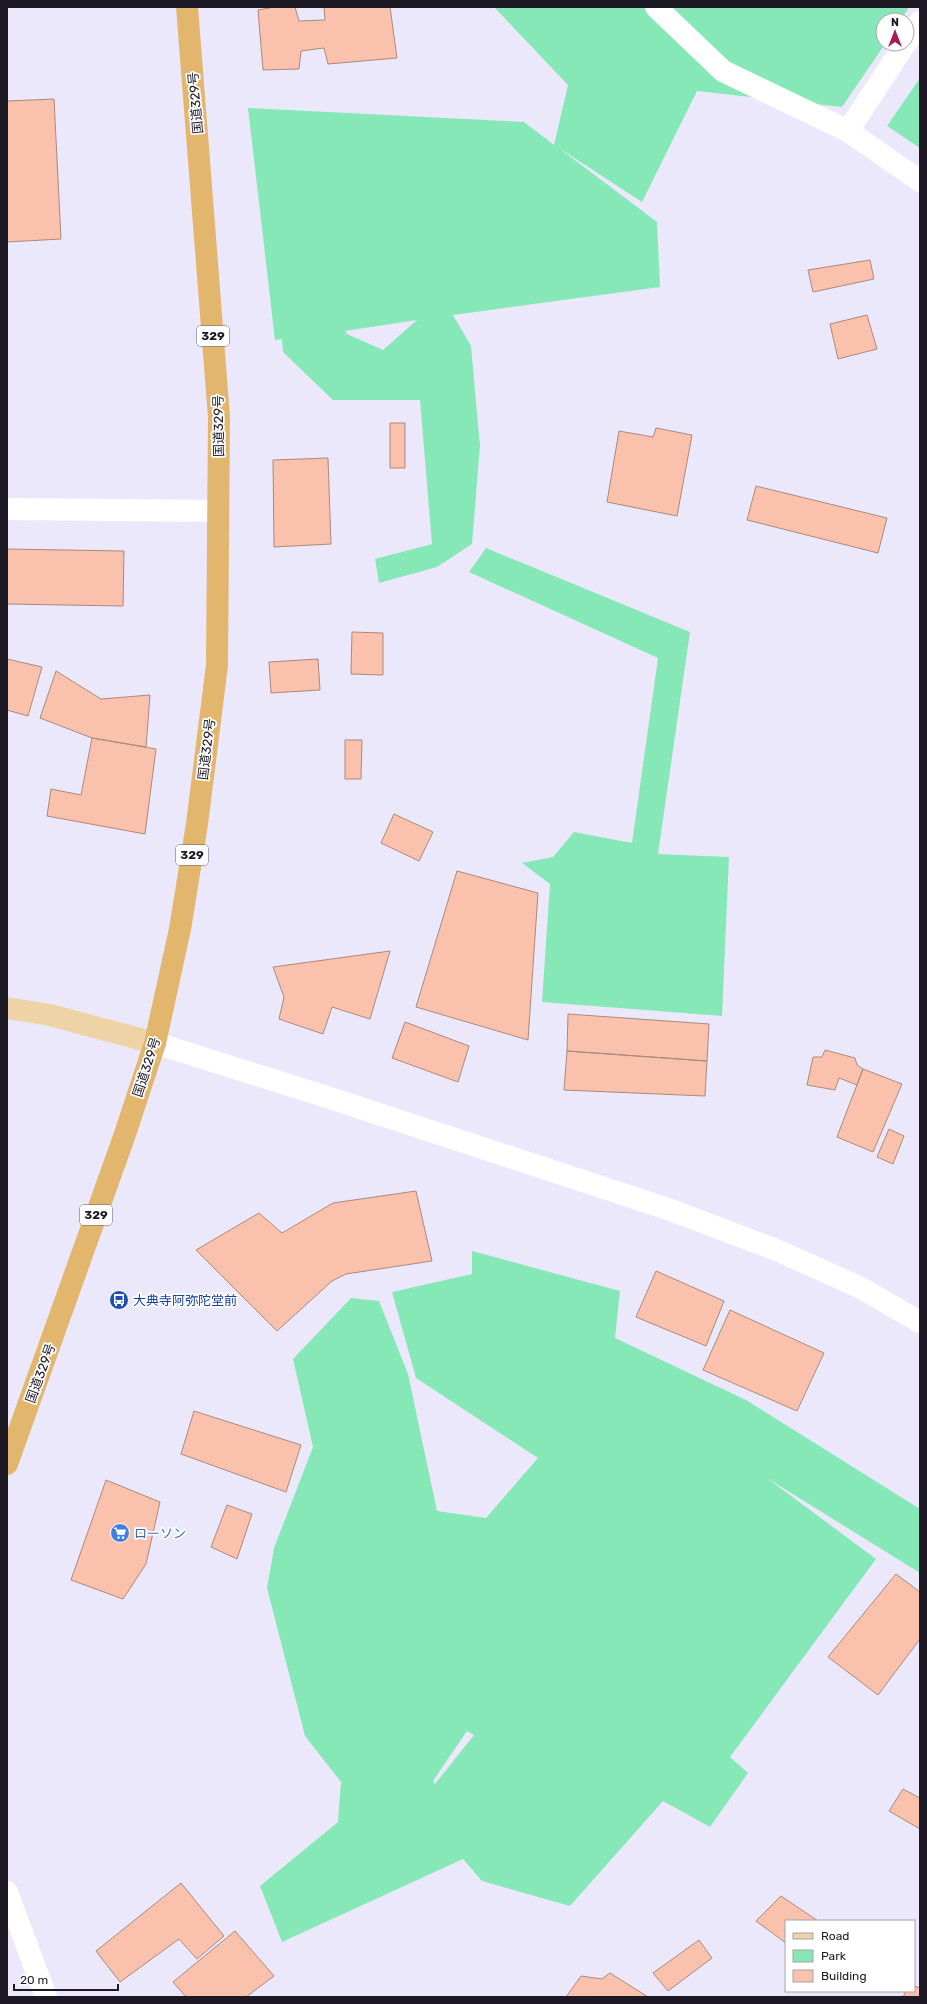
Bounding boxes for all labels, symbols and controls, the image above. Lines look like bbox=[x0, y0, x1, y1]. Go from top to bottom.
north arrow bbox=[875, 12, 915, 52]
text: N bbox=[891, 16, 899, 29]
street label: 国道329号 bbox=[185, 71, 206, 135]
road number: 329 bbox=[197, 326, 229, 346]
street label: 国道329号 bbox=[210, 395, 227, 457]
street label: 国道329号 bbox=[195, 717, 218, 781]
road number: 329 bbox=[176, 845, 208, 865]
street label: 国道329号 bbox=[130, 1035, 163, 1099]
road number: 329 bbox=[80, 1205, 112, 1225]
bus stop icon: 大典寺阿弥陀堂前 bbox=[108, 1289, 130, 1311]
place label: 大典寺阿弥陀堂前 bbox=[133, 1293, 237, 1308]
street label: 国道329号 bbox=[23, 1341, 58, 1405]
supermarket icon: ローソン bbox=[109, 1522, 131, 1544]
place label: ローソン bbox=[134, 1526, 186, 1541]
legend bbox=[785, 1920, 915, 1992]
text: Road bbox=[821, 1929, 849, 1943]
text: Park bbox=[821, 1949, 847, 1963]
scale bar bbox=[14, 1966, 118, 1992]
text: Building bbox=[821, 1969, 867, 1983]
text: 20 m bbox=[20, 1973, 48, 1987]

